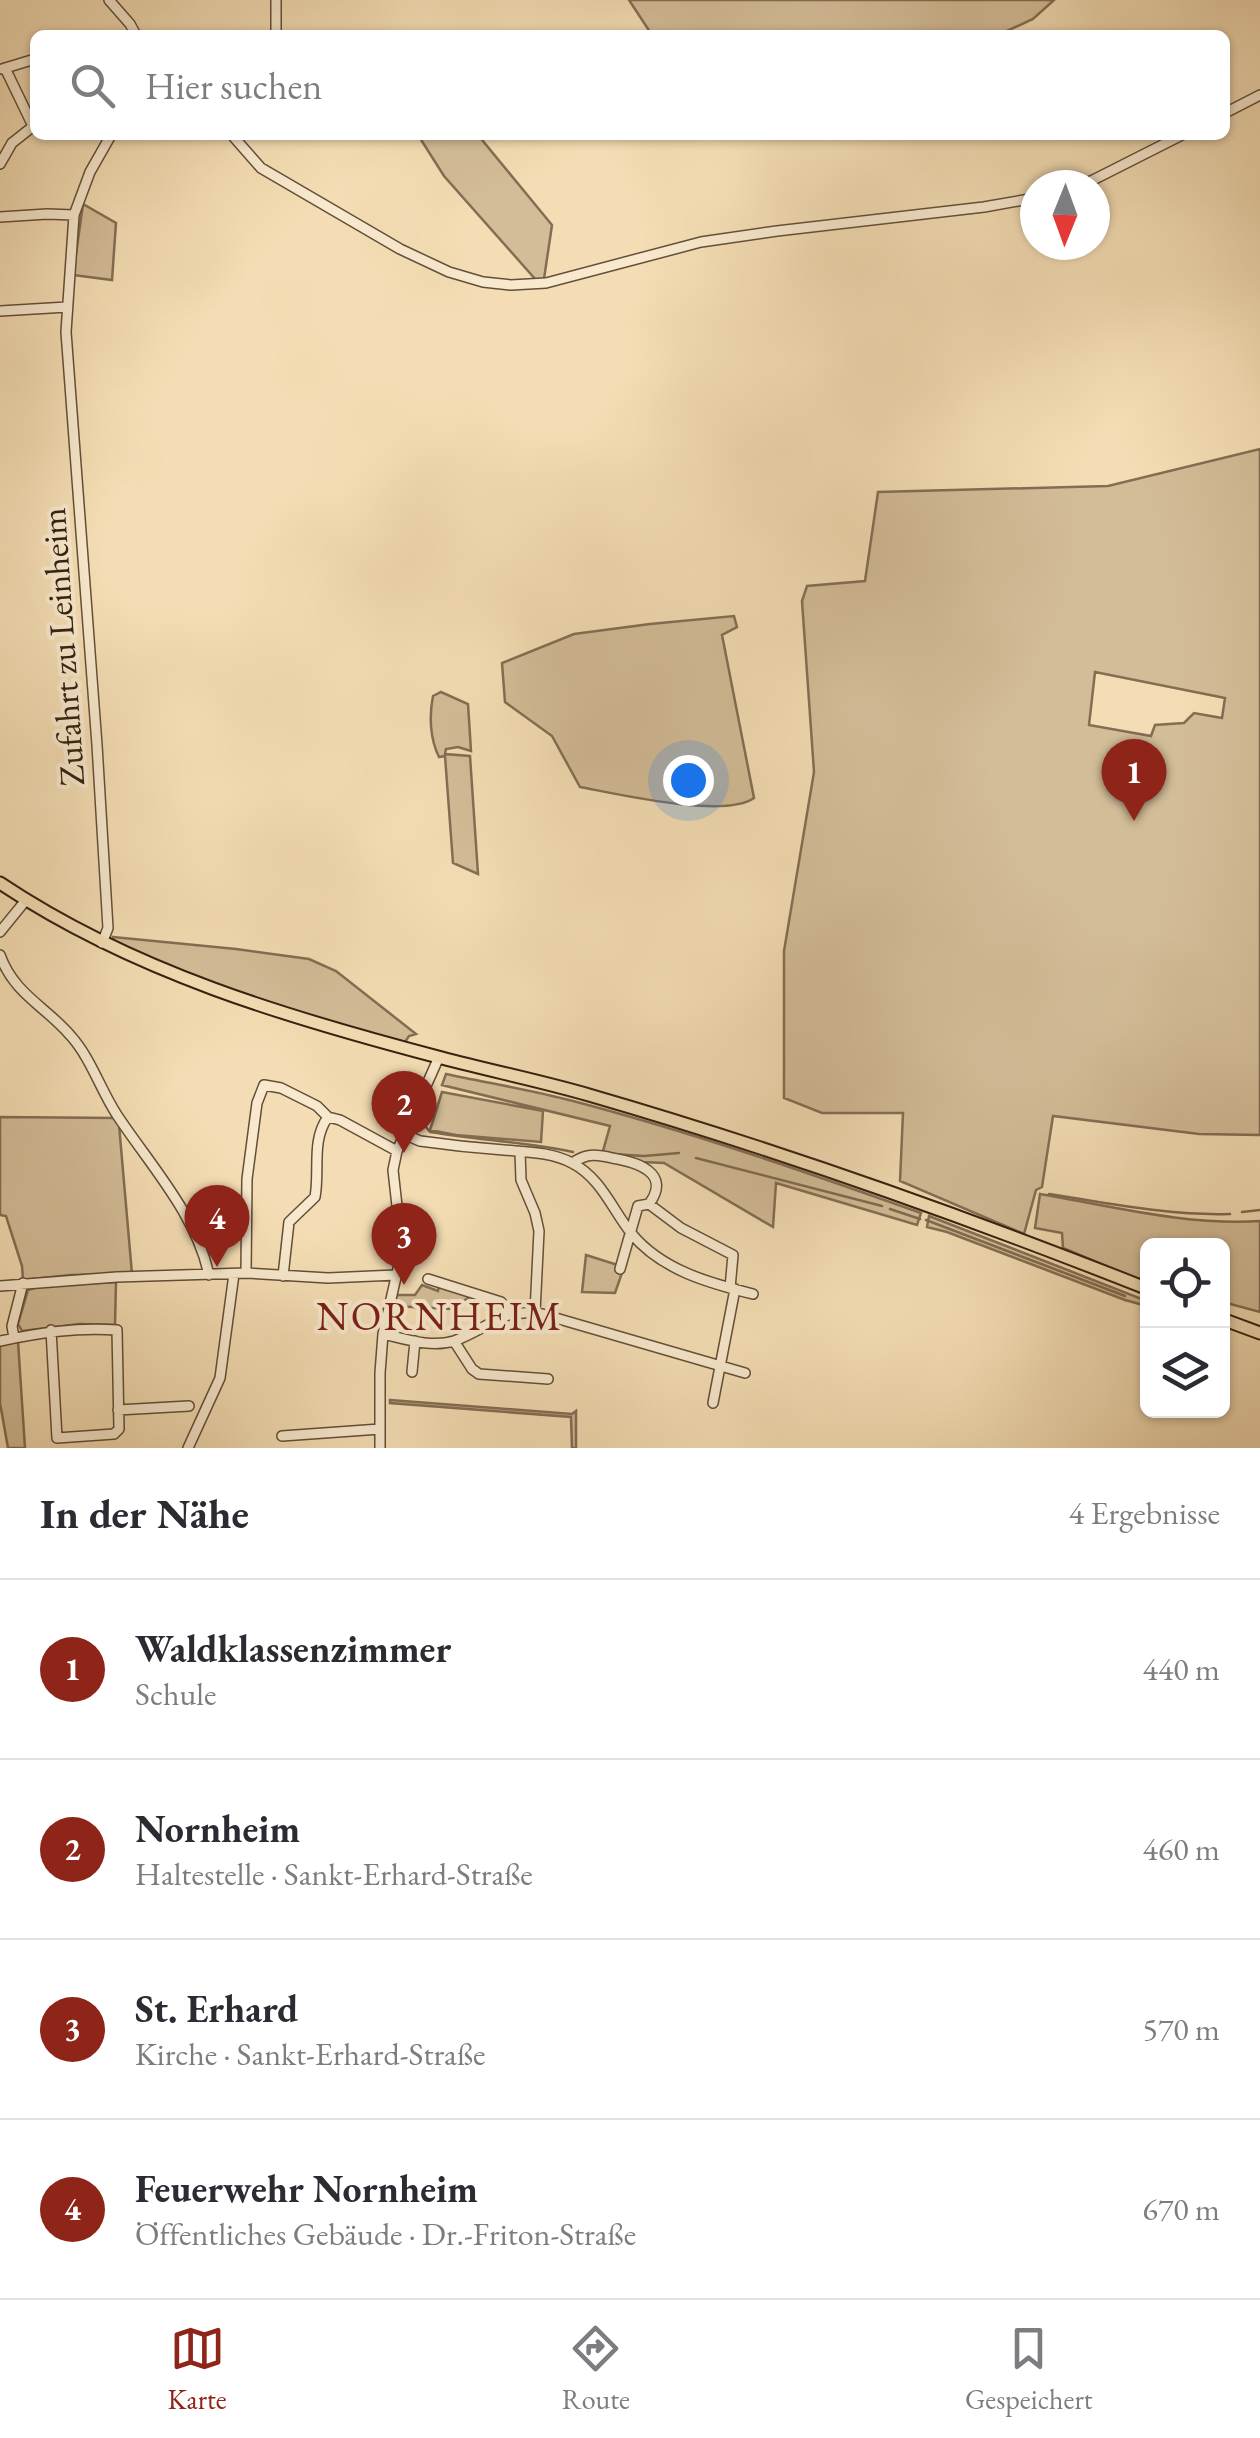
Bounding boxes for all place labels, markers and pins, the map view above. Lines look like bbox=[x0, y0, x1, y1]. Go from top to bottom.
pin: 1 bbox=[1102, 738, 1166, 821]
pin: 2 bbox=[372, 1070, 436, 1153]
pin: 4 bbox=[184, 1184, 250, 1267]
pin: 3 bbox=[372, 1202, 436, 1285]

